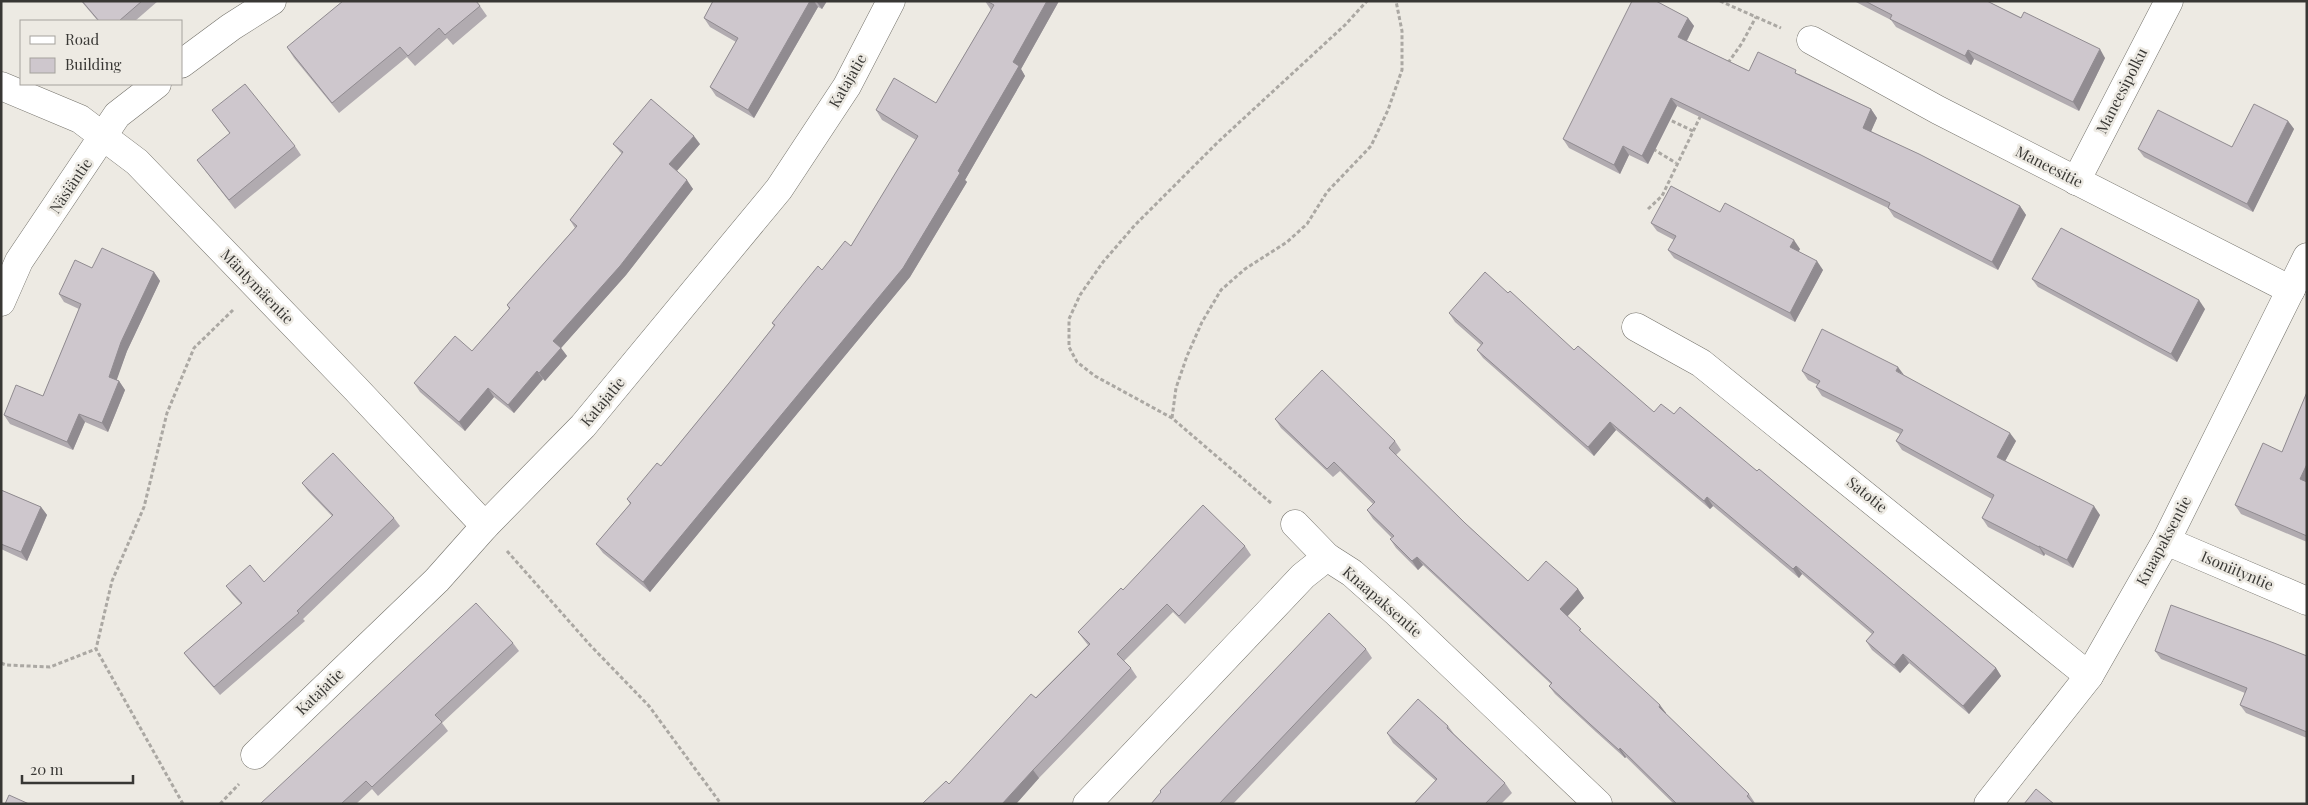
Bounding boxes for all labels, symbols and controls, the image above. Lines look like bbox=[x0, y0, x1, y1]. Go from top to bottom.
legend bbox=[20, 20, 182, 85]
text: Road bbox=[65, 29, 99, 49]
street label: Maneesipolku bbox=[2091, 44, 2151, 137]
street label: Katajatie bbox=[824, 50, 871, 111]
text: Building bbox=[65, 54, 122, 74]
street label: Maneesitie bbox=[2012, 141, 2087, 192]
street label: Näsiäntie bbox=[44, 154, 96, 217]
street label: Mäntymäentie bbox=[217, 244, 299, 328]
street label: Katajatie bbox=[576, 372, 629, 430]
street label: Satotie bbox=[1843, 472, 1892, 517]
street label: Knaapaksentie bbox=[2131, 492, 2195, 589]
street label: Isoniityntie bbox=[2198, 546, 2277, 594]
street label: Knaapaksentie bbox=[1339, 561, 1426, 641]
street label: Katajatie bbox=[291, 664, 347, 719]
scale bar bbox=[22, 752, 134, 784]
text: 20 m bbox=[30, 759, 64, 779]

